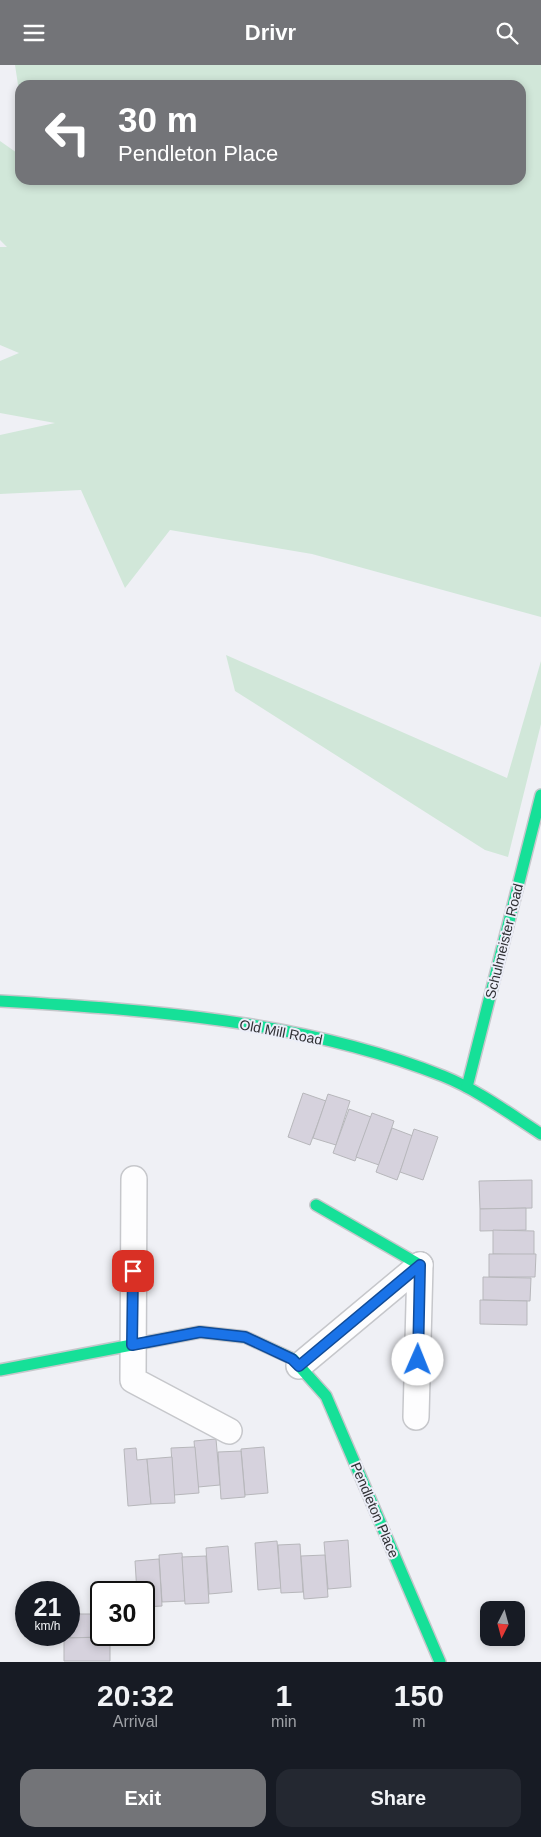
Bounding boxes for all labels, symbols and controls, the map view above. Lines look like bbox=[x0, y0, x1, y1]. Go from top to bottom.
icon: menu bbox=[20, 19, 48, 47]
icon: search bbox=[493, 19, 521, 47]
text: Drivr bbox=[245, 20, 296, 45]
icon: left bbox=[35, 100, 100, 165]
text: 30 m bbox=[118, 100, 198, 139]
text: Pendleton Place bbox=[118, 141, 278, 166]
street label: Schulmeister Road bbox=[482, 882, 526, 1000]
street label: Old Mill Road bbox=[238, 1016, 324, 1048]
pin bbox=[112, 1250, 154, 1292]
icon: arrive bbox=[119, 1257, 147, 1285]
position arrow bbox=[391, 1333, 443, 1385]
street label: Pendleton Place bbox=[348, 1460, 402, 1560]
speed limit sign: 30 bbox=[90, 1581, 155, 1646]
text: 21 bbox=[34, 1593, 61, 1621]
north arrow bbox=[480, 1601, 525, 1646]
map controls bbox=[480, 1601, 525, 1646]
text: km/h bbox=[34, 1619, 61, 1633]
text: 20:32 bbox=[97, 1679, 174, 1712]
text: 1 bbox=[275, 1679, 292, 1712]
text: 150 bbox=[394, 1679, 444, 1712]
text: Arrival bbox=[113, 1713, 158, 1730]
text: min bbox=[271, 1713, 297, 1730]
text: m bbox=[412, 1713, 425, 1730]
button: Exit bbox=[20, 1769, 266, 1827]
button: Share bbox=[276, 1769, 521, 1827]

